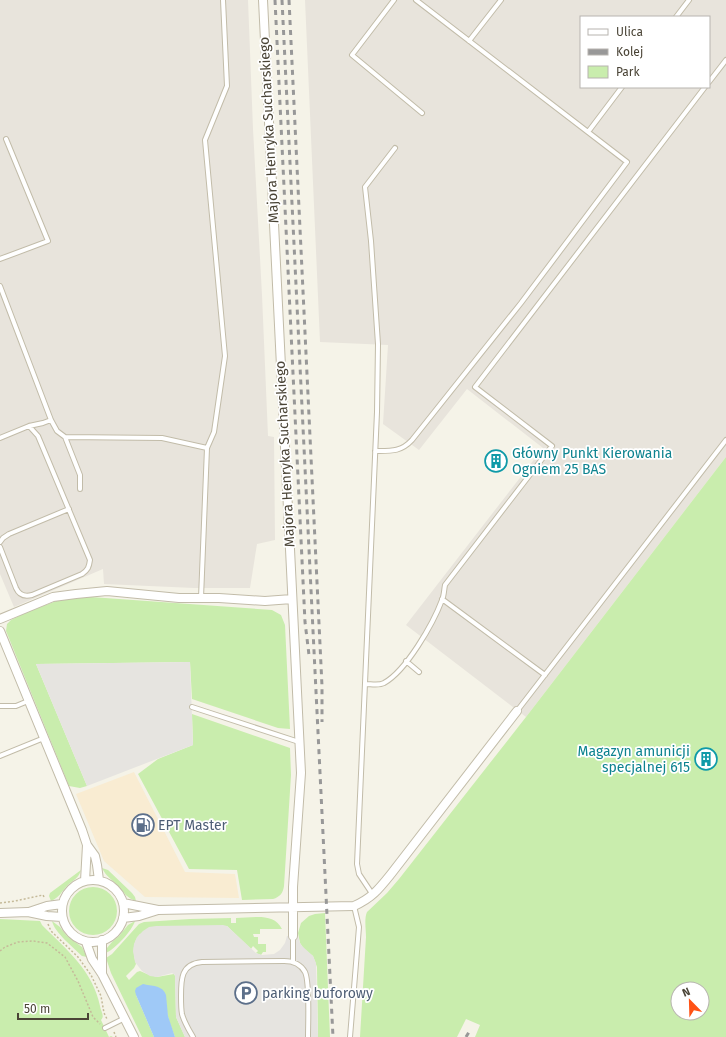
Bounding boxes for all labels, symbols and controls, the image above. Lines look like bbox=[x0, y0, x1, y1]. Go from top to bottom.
legend bbox=[580, 16, 710, 88]
text: Ulica bbox=[616, 25, 643, 39]
street label: Majora Henryka Sucharskiego bbox=[256, 36, 282, 224]
text: Kolej bbox=[616, 45, 643, 59]
text: Park bbox=[616, 65, 640, 79]
street label: Majora Henryka Sucharskiego bbox=[272, 360, 298, 548]
place label: Główny Punkt Kierowania Ogniem 25 BAS bbox=[512, 445, 672, 478]
building icon: Główny Punkt Kierowania Ogniem 25 BAS bbox=[483, 448, 509, 474]
place label: Magazyn amunicji specjalnej 615 bbox=[578, 743, 690, 776]
building icon: Magazyn amunicji specjalnej 615 bbox=[693, 746, 719, 772]
fuel station icon: EPT Master bbox=[130, 812, 156, 838]
place label: EPT Master bbox=[158, 817, 228, 834]
parking icon: parking buforowy bbox=[233, 980, 259, 1006]
north arrow bbox=[670, 981, 710, 1021]
place label: parking buforowy bbox=[262, 985, 373, 1002]
text: N bbox=[680, 985, 692, 1000]
scale bar bbox=[18, 995, 88, 1021]
text: 50 m bbox=[24, 1002, 50, 1016]

